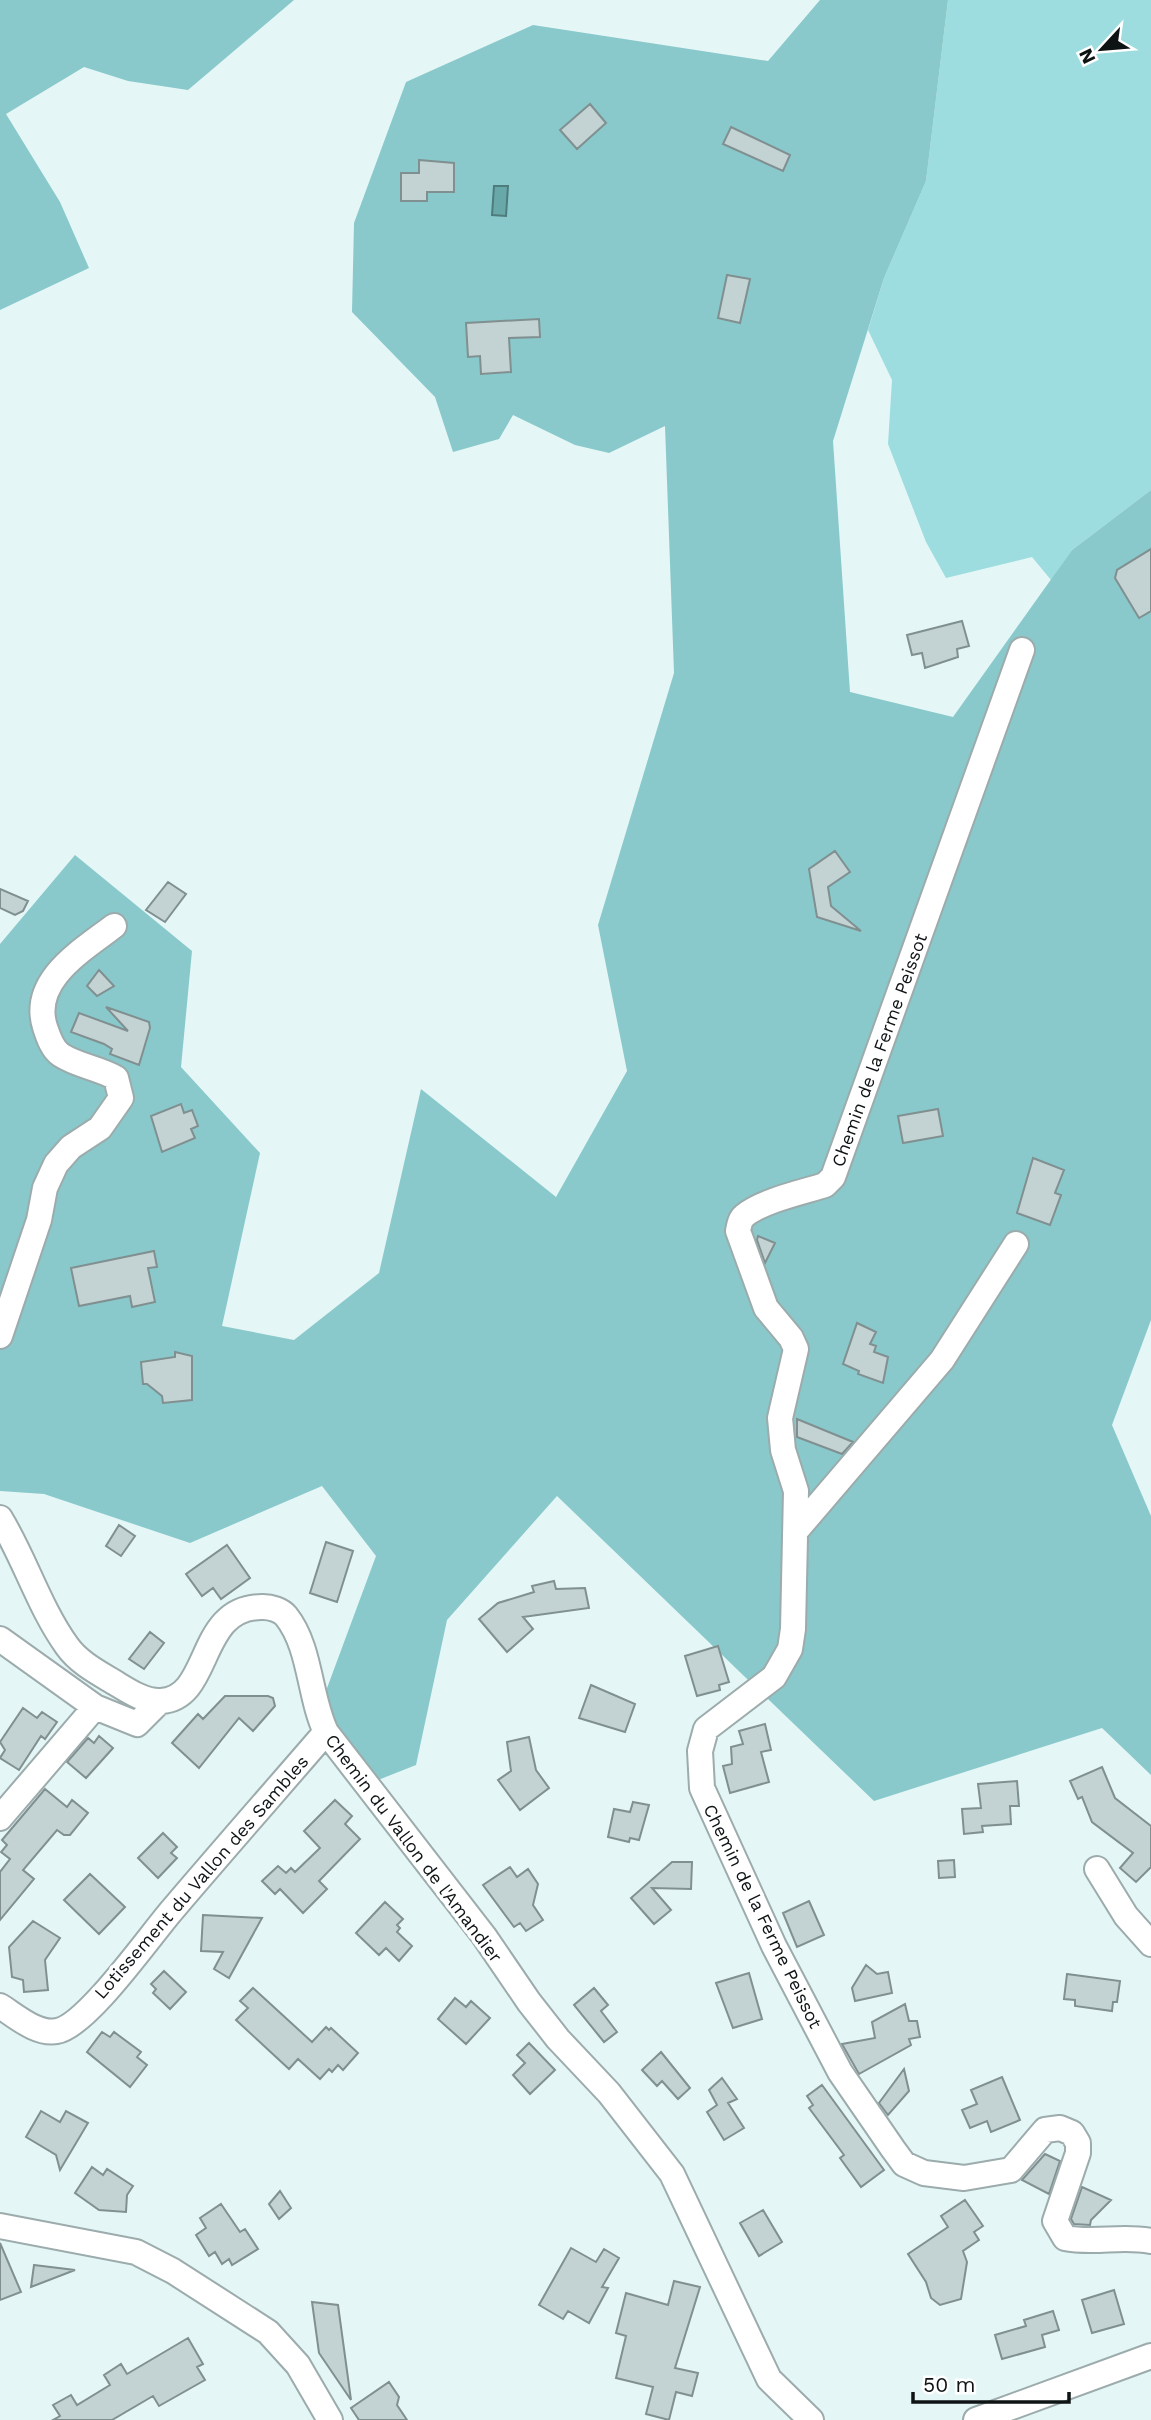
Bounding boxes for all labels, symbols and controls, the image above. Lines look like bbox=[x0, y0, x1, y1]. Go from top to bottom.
north arrow bbox=[1067, 14, 1137, 84]
text: N bbox=[1074, 45, 1101, 68]
street label: Chemin de la Ferme Peissot bbox=[827, 930, 931, 1170]
street label: Chemin du Vallon de l'Amandier bbox=[321, 1730, 507, 1966]
street label: Lotissement du Vallon des Sambles bbox=[90, 1751, 312, 2003]
street label: Chemin de la Ferme Peissot bbox=[699, 1800, 827, 2032]
scale bar bbox=[913, 2360, 1069, 2404]
text: 50 m bbox=[923, 2372, 975, 2397]

